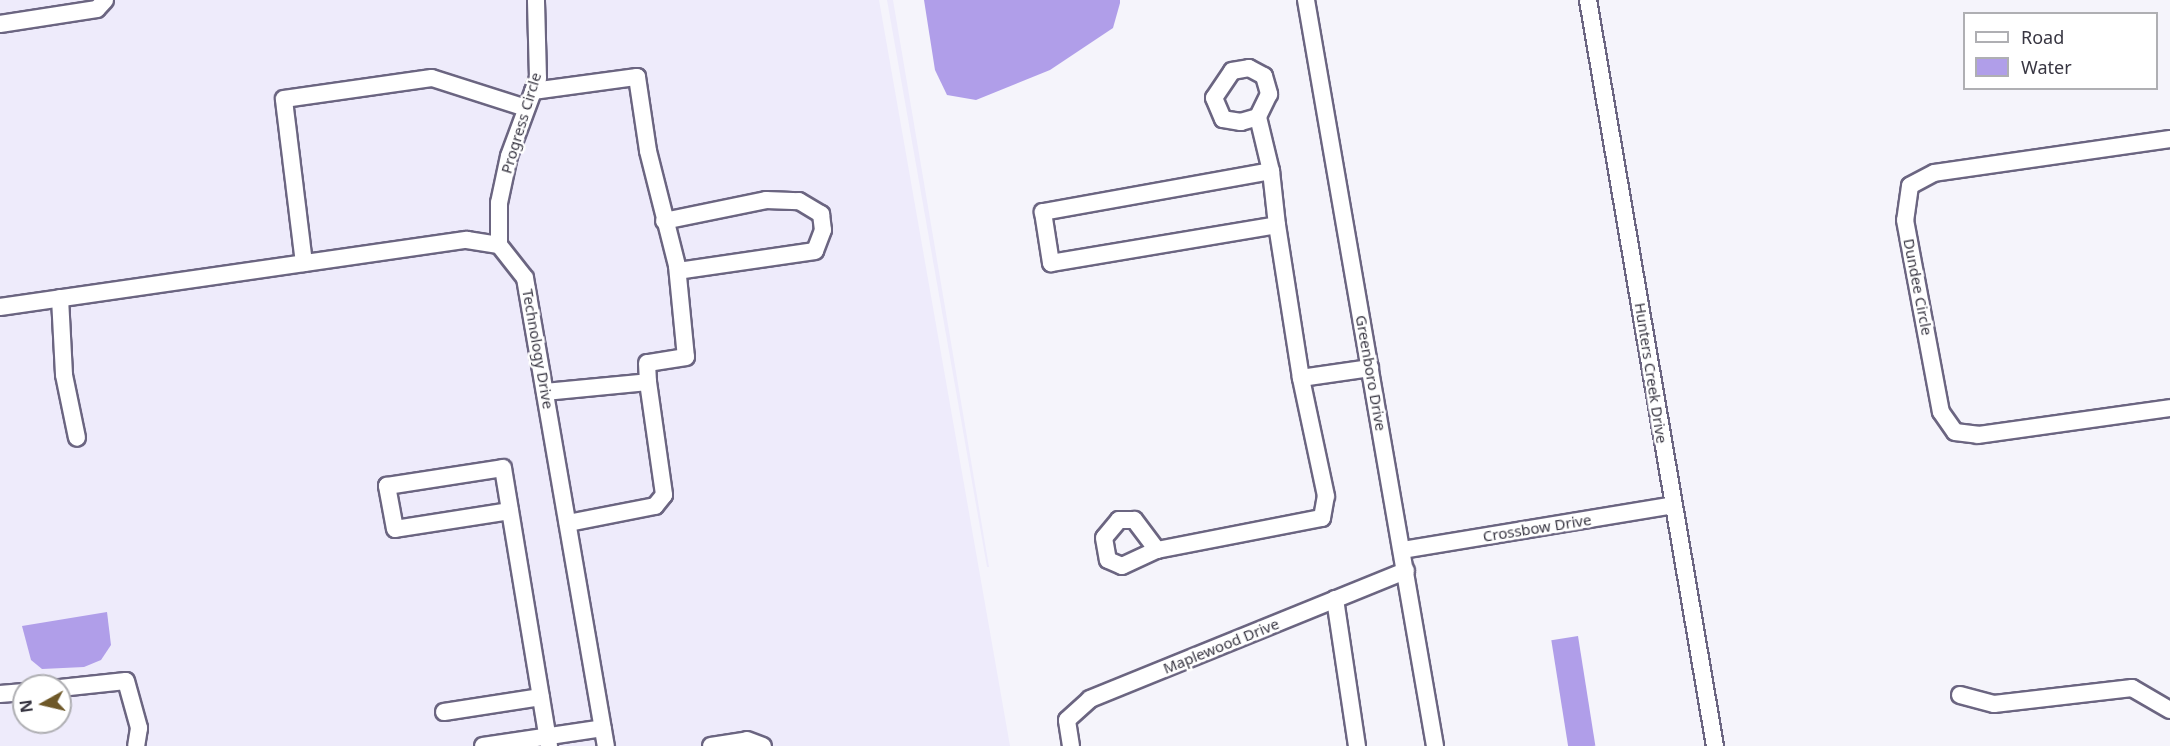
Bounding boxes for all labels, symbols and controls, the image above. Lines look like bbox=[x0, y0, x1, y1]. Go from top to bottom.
legend bbox=[1963, 12, 2158, 90]
text: Road bbox=[2021, 25, 2064, 49]
text: Water bbox=[2021, 55, 2072, 79]
street label: Progress Circle bbox=[497, 70, 545, 176]
street label: Dundee Circle bbox=[1900, 237, 1936, 337]
street label: Technology Drive bbox=[519, 288, 557, 410]
street label: Hunters Creek Drive bbox=[1631, 301, 1671, 445]
street label: Greenboro Drive bbox=[1352, 314, 1390, 432]
street label: Crossbow Drive bbox=[1481, 511, 1593, 545]
street label: Maplewood Drive bbox=[1160, 615, 1282, 677]
north arrow bbox=[12, 674, 72, 734]
text: N bbox=[14, 698, 38, 714]

